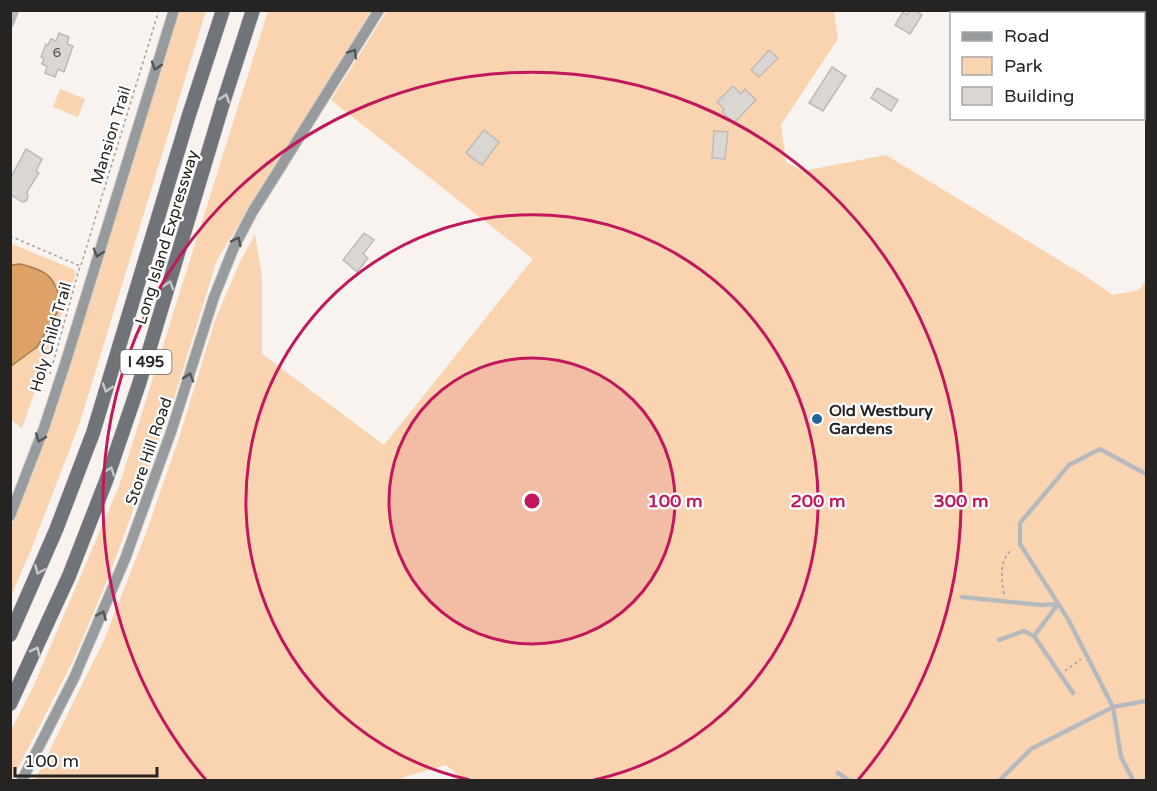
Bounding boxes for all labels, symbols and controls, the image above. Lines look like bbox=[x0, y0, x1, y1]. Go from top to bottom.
legend bbox=[950, 12, 1145, 120]
text: Road bbox=[1004, 25, 1049, 47]
house number: 6 bbox=[53, 44, 62, 61]
one-way arrow bbox=[345, 49, 357, 59]
text: Park bbox=[1004, 55, 1043, 77]
one-way arrow bbox=[151, 60, 163, 71]
street label: Mansion Trail bbox=[87, 84, 135, 187]
text: Building bbox=[1004, 85, 1074, 107]
one-way arrow bbox=[217, 93, 230, 104]
street label: Long Island Expressway bbox=[131, 147, 203, 327]
one-way arrow bbox=[229, 236, 241, 247]
one-way arrow bbox=[93, 247, 105, 257]
street label: Holy Child Trail bbox=[26, 280, 76, 394]
one-way arrow bbox=[162, 280, 174, 291]
road number: I 495 bbox=[120, 350, 172, 374]
one-way arrow bbox=[182, 372, 194, 383]
one-way arrow bbox=[102, 382, 115, 393]
street label: Store Hill Road bbox=[121, 395, 177, 508]
place label: Old Westbury Gardens bbox=[829, 401, 933, 439]
marker: Old Westbury Gardens bbox=[810, 412, 824, 426]
one-way arrow bbox=[34, 433, 47, 443]
one-way arrow bbox=[102, 466, 115, 477]
text: 100 m bbox=[647, 490, 703, 512]
text: 200 m bbox=[790, 490, 846, 512]
text: 300 m bbox=[933, 490, 989, 512]
centre of rings bbox=[522, 491, 542, 511]
one-way arrow bbox=[35, 564, 47, 575]
one-way arrow bbox=[95, 610, 107, 621]
one-way arrow bbox=[28, 647, 40, 658]
scale bar bbox=[15, 740, 158, 778]
text: 100 m bbox=[24, 750, 79, 772]

